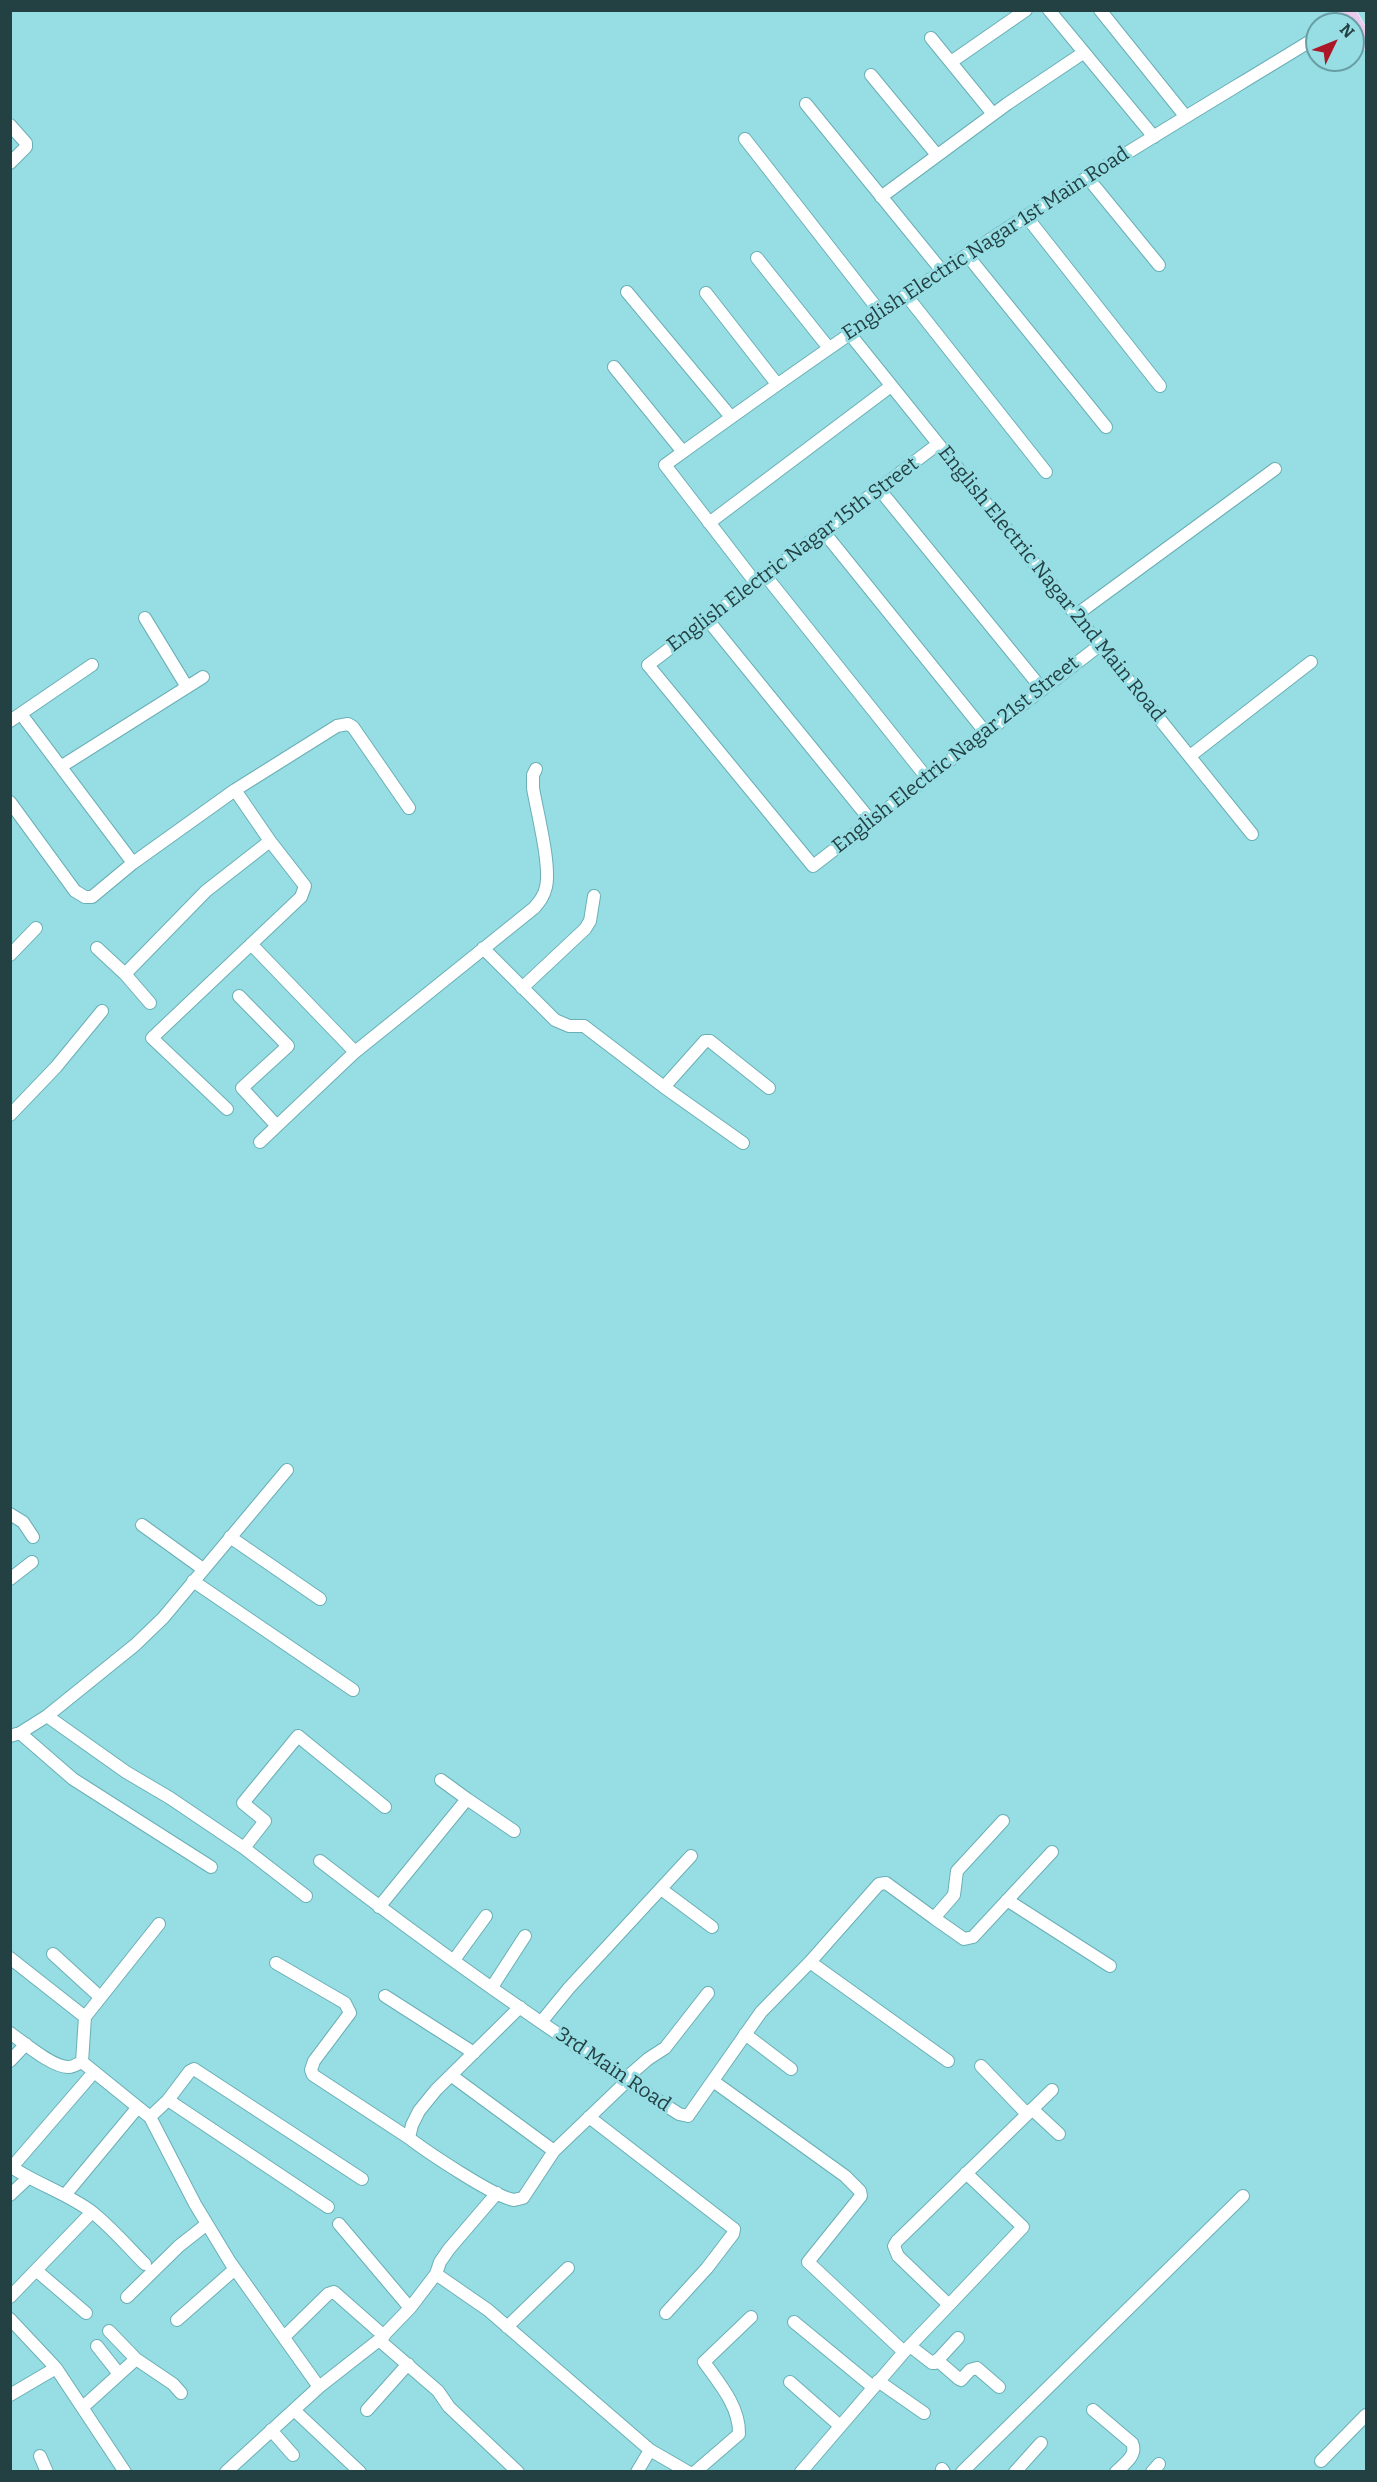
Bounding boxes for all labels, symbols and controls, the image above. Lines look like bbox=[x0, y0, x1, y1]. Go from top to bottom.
north arrow bbox=[1305, 12, 1365, 72]
text: N bbox=[1336, 20, 1358, 42]
street label: English Electric Nagar 1st Main Road bbox=[838, 142, 1134, 346]
street label: English Electric Nagar 2nd Main Road bbox=[932, 441, 1170, 727]
street label: English Electric Nagar 15th Street bbox=[663, 453, 923, 657]
street label: English Electric Nagar 21st Street bbox=[828, 651, 1084, 859]
street label: 3rd Main Road bbox=[551, 2023, 675, 2117]

